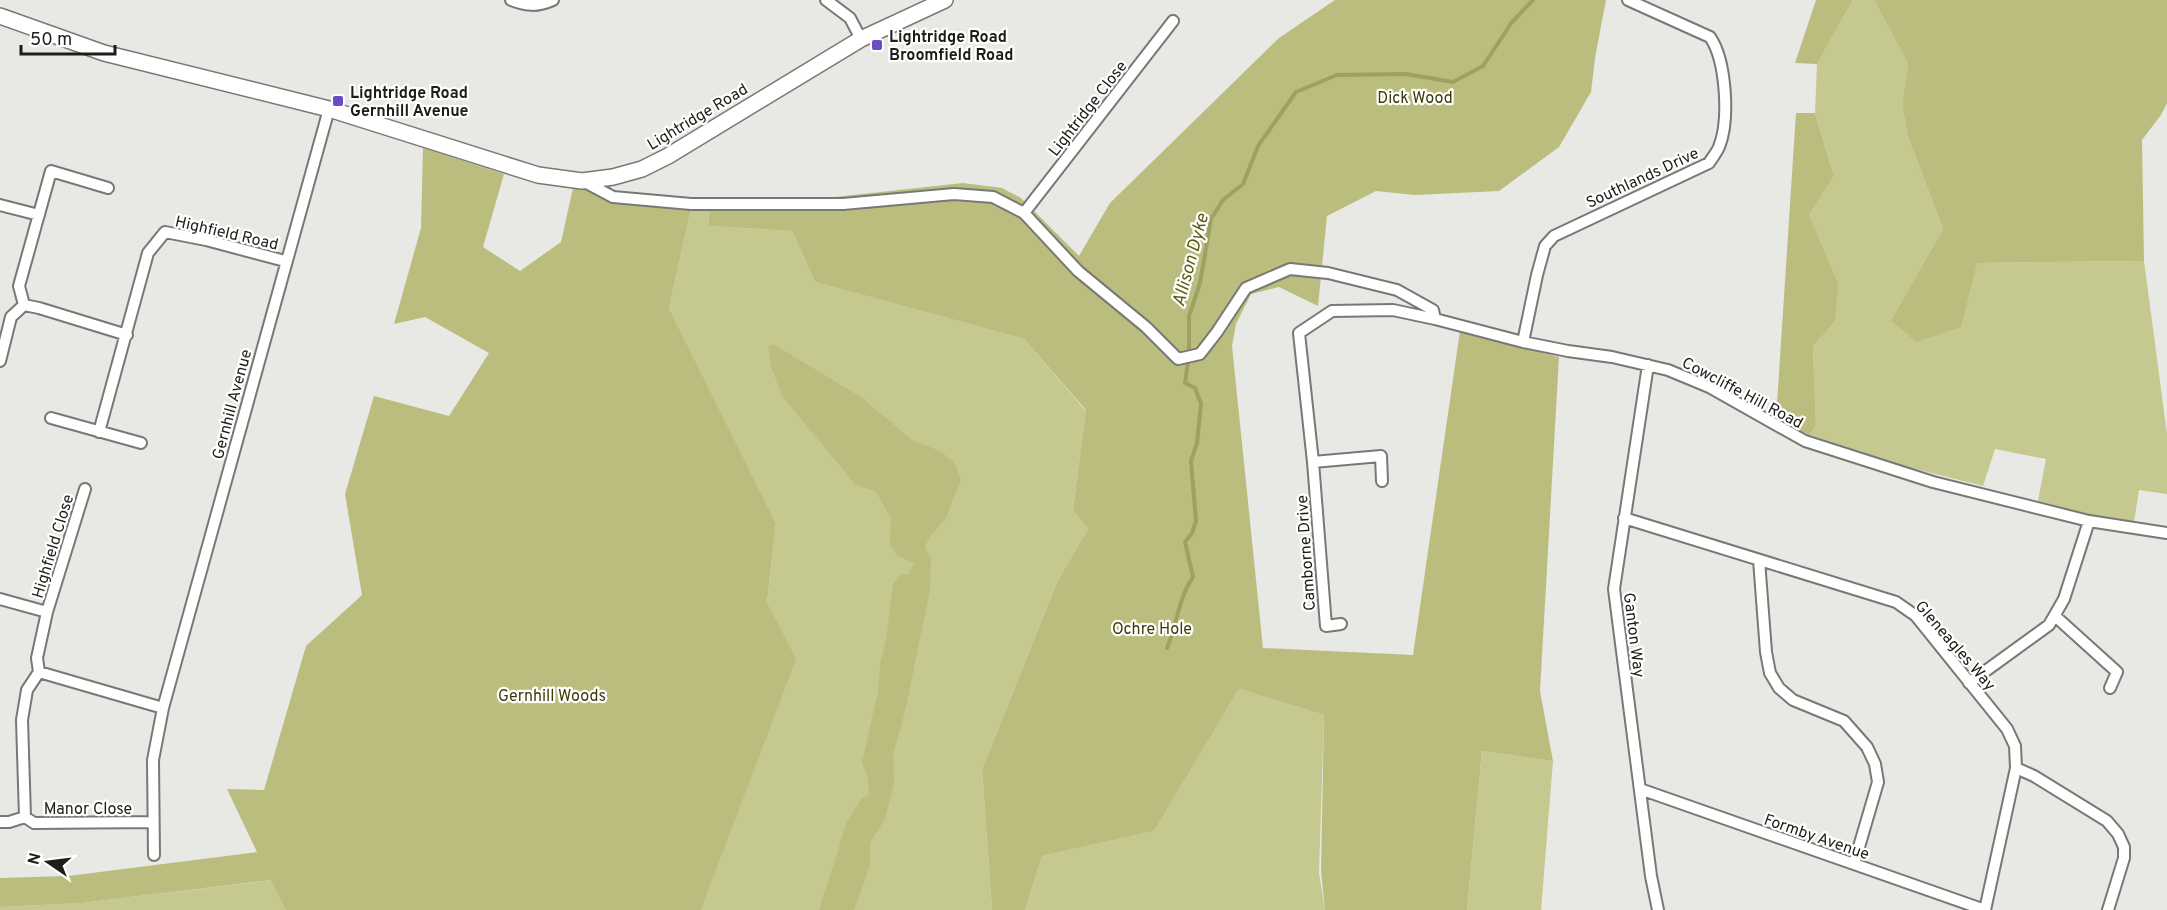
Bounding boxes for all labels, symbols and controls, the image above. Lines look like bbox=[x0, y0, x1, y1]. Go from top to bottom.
scale bar bbox=[21, 18, 116, 56]
place label: Lightridge Road Broomfield Road bbox=[889, 28, 1013, 66]
text: 50 m bbox=[30, 29, 72, 52]
marker: Lightridge Road Broomfield Road bbox=[870, 38, 884, 52]
street label: Lightridge Close bbox=[1045, 57, 1132, 161]
street label: Lightridge Road bbox=[644, 80, 752, 156]
place label: Lightridge Road Gernhill Avenue bbox=[350, 84, 469, 122]
park label: Dick Wood bbox=[1377, 89, 1453, 109]
marker: Lightridge Road Gernhill Avenue bbox=[331, 94, 345, 108]
street label: Southlands Drive bbox=[1583, 144, 1702, 214]
water label: Allison Dyke bbox=[1168, 211, 1215, 309]
street label: Highfield Road bbox=[173, 212, 280, 256]
street label: Gernhill Avenue bbox=[209, 347, 257, 462]
street label: Cowcliffe Hill Road bbox=[1678, 353, 1806, 434]
street label: Highfield Close bbox=[29, 492, 79, 601]
street label: Camborne Drive bbox=[1293, 494, 1321, 612]
street label: Ganton Way bbox=[1618, 592, 1648, 679]
street label: Gleneagles Way bbox=[1910, 597, 1999, 695]
park label: Ochre Hole bbox=[1112, 620, 1192, 640]
park label: Gernhill Woods bbox=[498, 687, 606, 707]
street label: Manor Close bbox=[44, 800, 132, 820]
street label: Formby Avenue bbox=[1761, 810, 1872, 865]
north arrow bbox=[18, 832, 78, 892]
text: N bbox=[24, 851, 46, 867]

